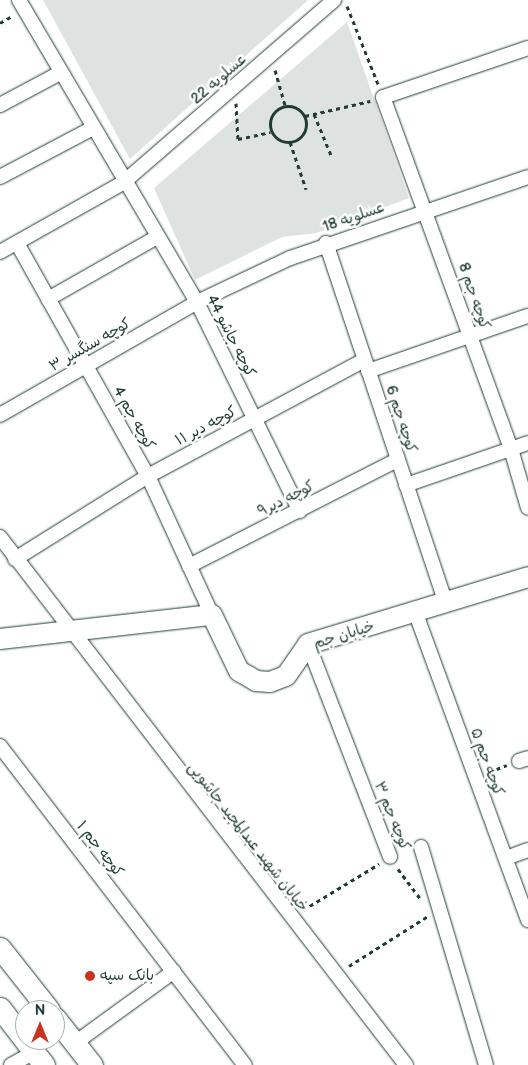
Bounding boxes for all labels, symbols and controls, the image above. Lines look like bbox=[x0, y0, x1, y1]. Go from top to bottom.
street label: عسلویه 22 bbox=[187, 50, 251, 108]
street label: عسلویه 18 bbox=[320, 198, 388, 236]
street label: کوچه جم 8 bbox=[454, 260, 494, 332]
street label: کوچه جاشو 44 bbox=[203, 292, 259, 380]
street label: کوچه سنگسر ۳ bbox=[46, 315, 134, 375]
street label: کوچه جم 4 bbox=[109, 383, 159, 453]
street label: کوچه جم 6 bbox=[382, 383, 420, 455]
street label: کوچه دیر ۱۱ bbox=[172, 402, 240, 450]
street label: کوچه دیر۹ bbox=[255, 477, 317, 521]
street label: خیابان جم bbox=[311, 617, 377, 653]
street label: کوچه جم ۵ bbox=[466, 726, 508, 798]
street label: خیابان شهید عبدالمجید جاشویی bbox=[184, 759, 312, 915]
street label: کوچه جم ۳ bbox=[370, 779, 414, 853]
street label: کوچه جم ۱ bbox=[73, 818, 127, 880]
place label: بانک سپه bbox=[100, 967, 154, 985]
marker: بانک سپه bbox=[84, 970, 96, 982]
north arrow bbox=[15, 1000, 65, 1050]
text: N bbox=[35, 1002, 45, 1019]

